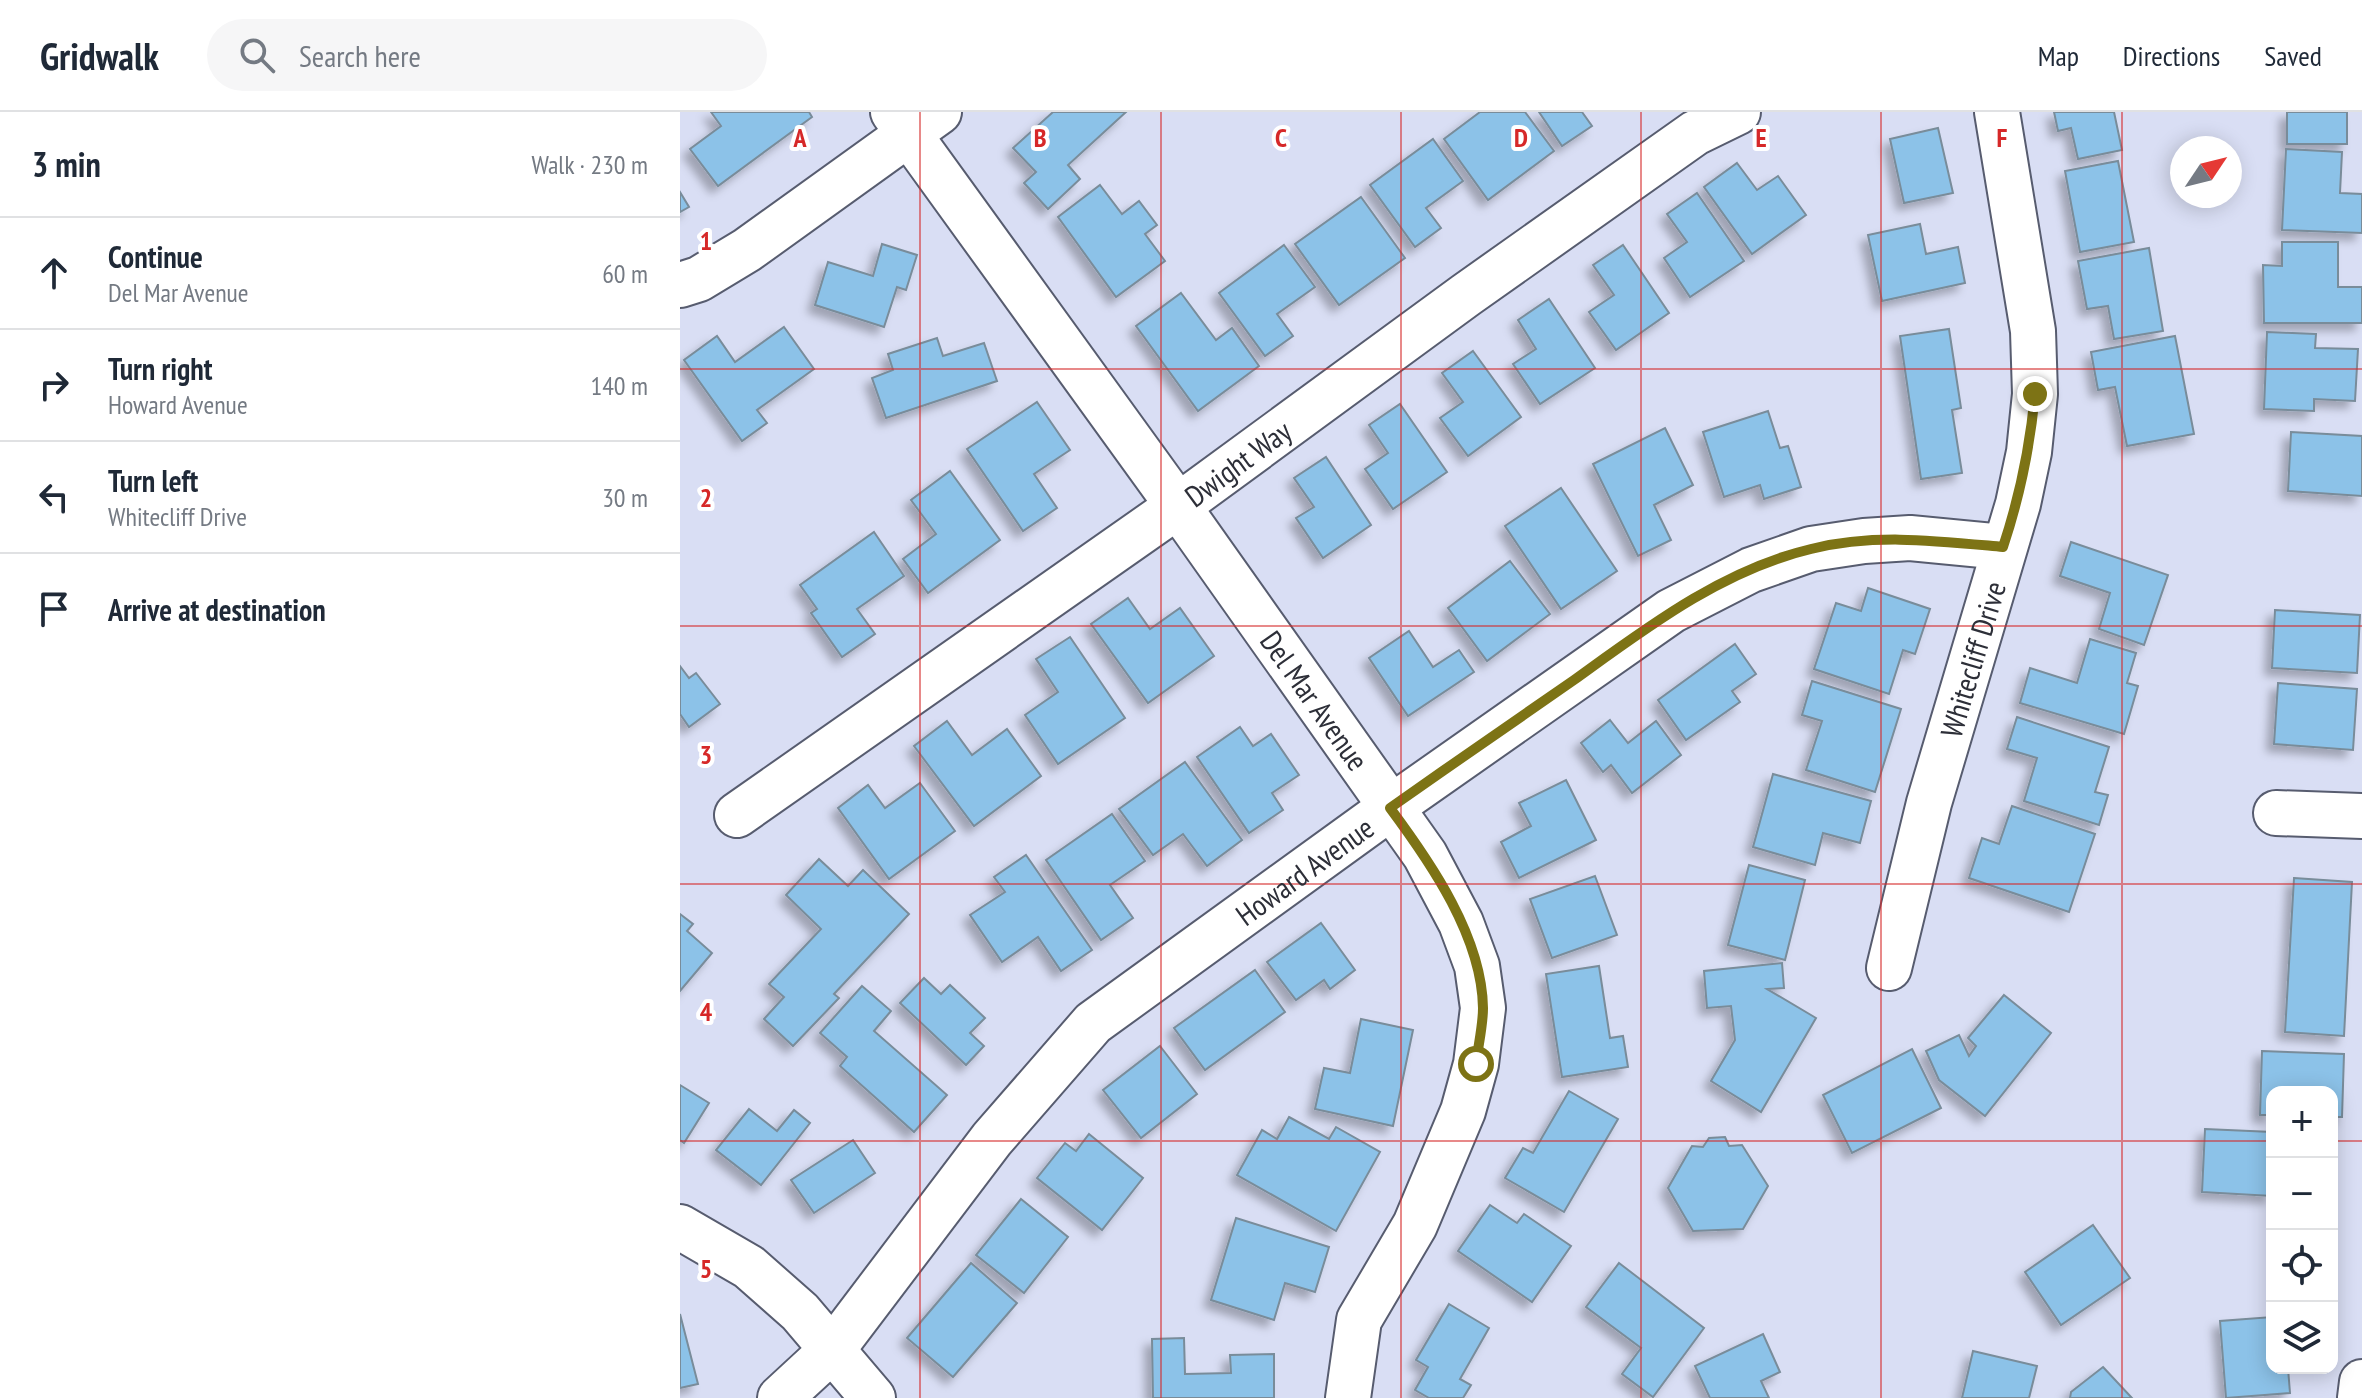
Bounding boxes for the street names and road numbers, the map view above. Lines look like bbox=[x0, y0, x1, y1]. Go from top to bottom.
street label: Dwight Way bbox=[1176, 410, 1299, 515]
street label: Whitecliff Drive bbox=[1930, 576, 2013, 742]
street label: Del Mar Avenue bbox=[1253, 623, 1378, 778]
street label: Howard Avenue bbox=[1227, 807, 1381, 933]

